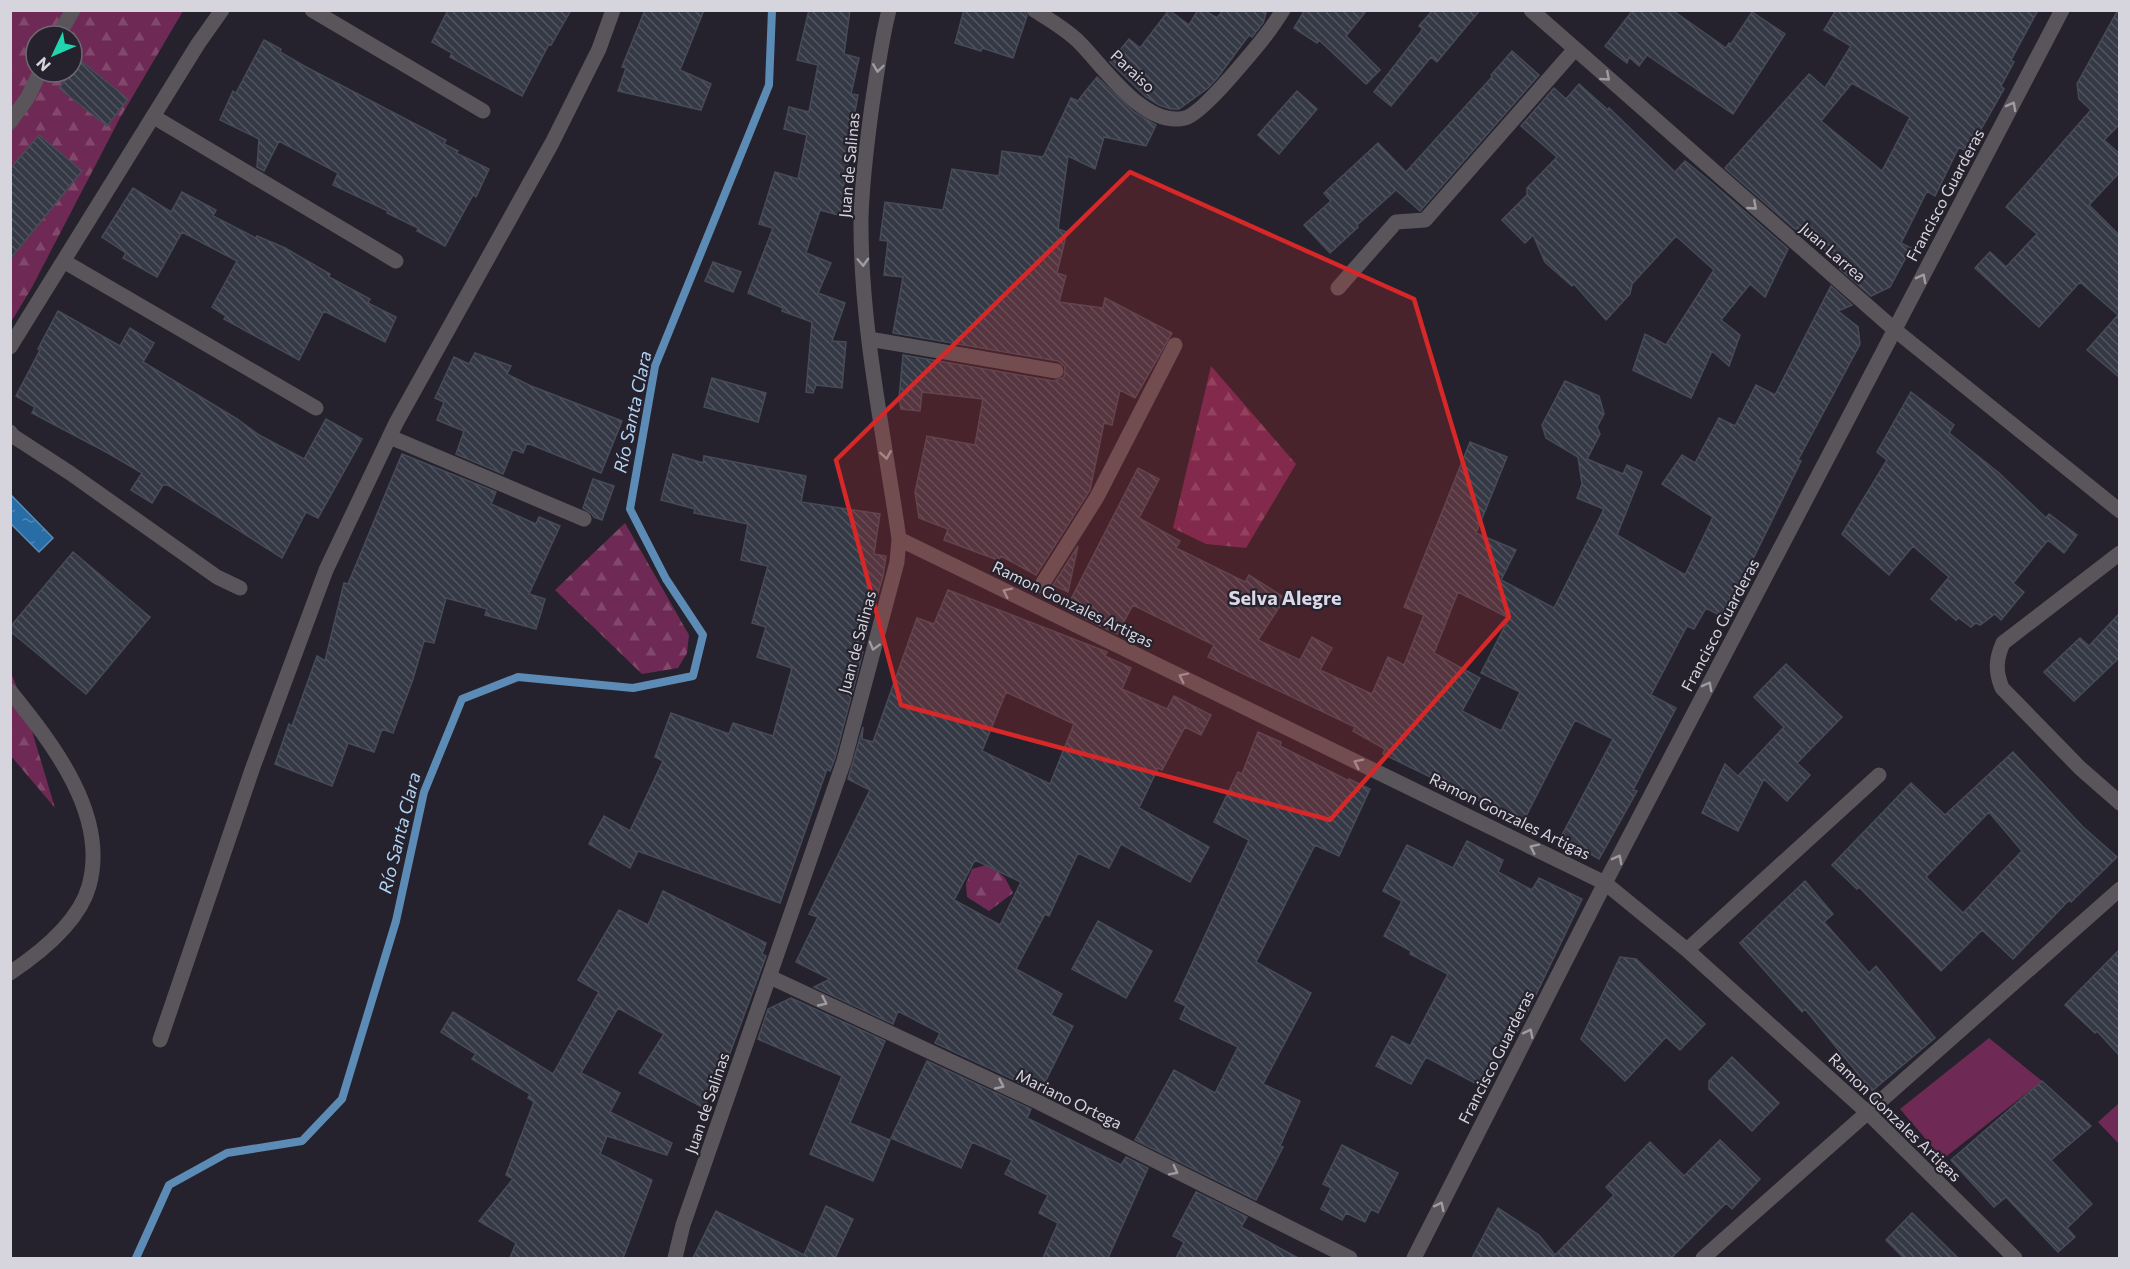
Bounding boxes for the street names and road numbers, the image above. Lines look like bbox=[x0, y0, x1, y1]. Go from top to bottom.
street label: Paraiso bbox=[1107, 45, 1160, 96]
street label: Juan de Salinas bbox=[834, 111, 863, 218]
street label: Francisco Guarderas bbox=[1902, 125, 1988, 264]
street label: Juan Larrea bbox=[1797, 218, 1870, 285]
street label: Francisco Guarderas bbox=[1677, 555, 1763, 694]
street label: Ramon Gonzales Artigas bbox=[990, 556, 1157, 651]
street label: Juan de Salinas bbox=[834, 588, 879, 695]
street label: Ramon Gonzales Artigas bbox=[1427, 768, 1594, 863]
street label: Francisco Guarderas bbox=[1454, 987, 1537, 1127]
street label: Ramon Gonzales Artigas bbox=[1825, 1048, 1966, 1185]
street label: Juan de Salinas bbox=[680, 1050, 733, 1156]
street label: Mariano Ortega bbox=[1013, 1065, 1125, 1132]

